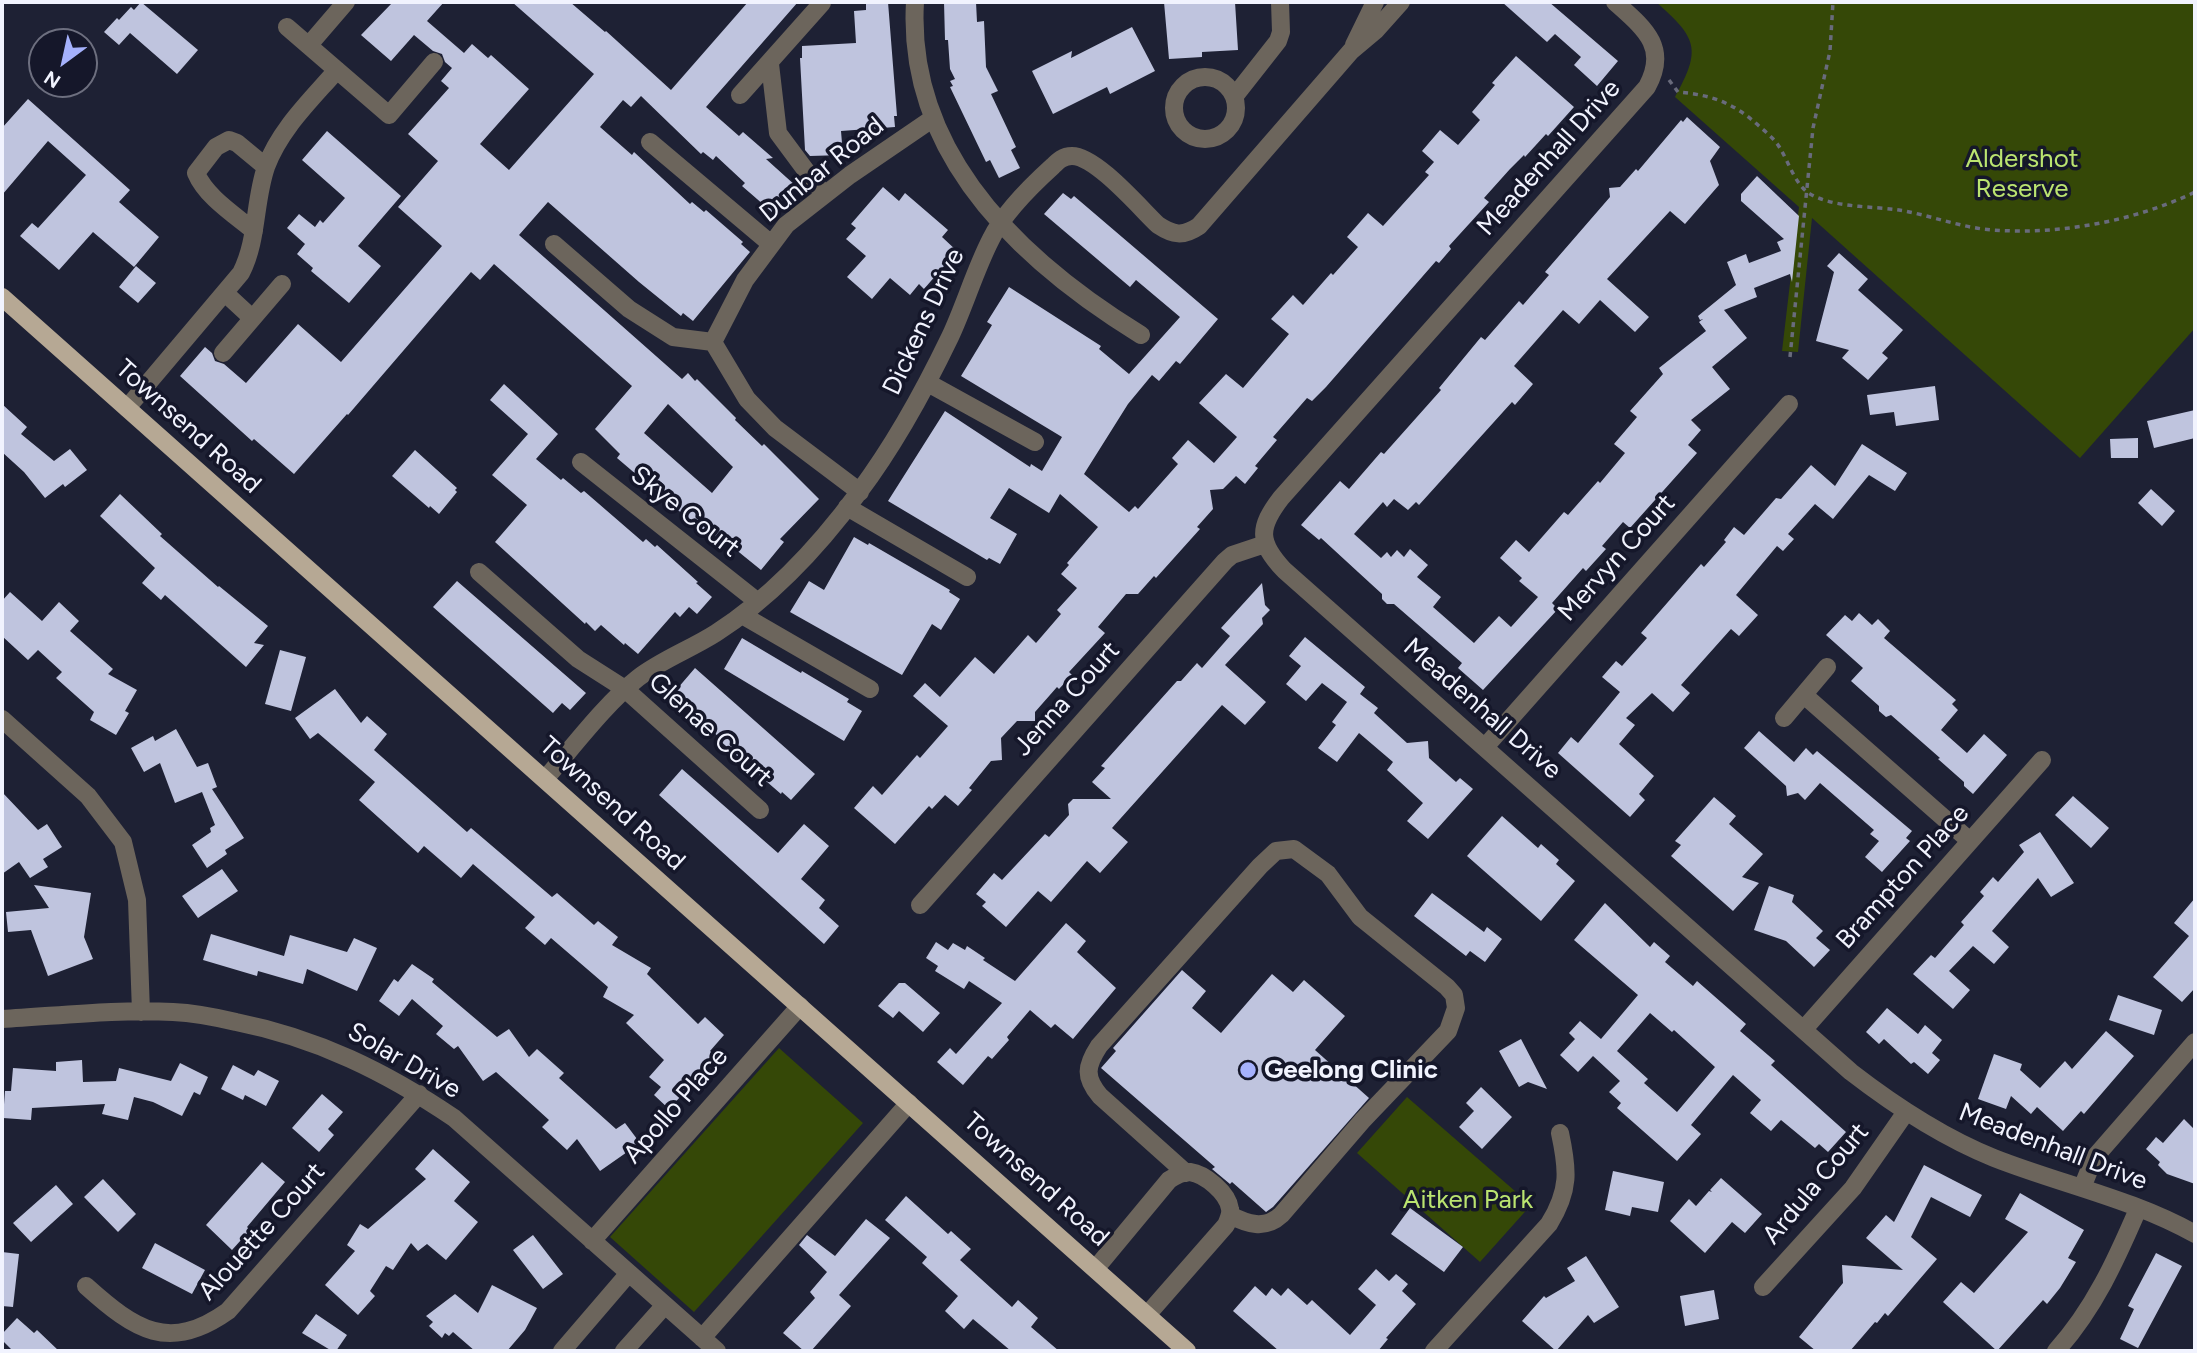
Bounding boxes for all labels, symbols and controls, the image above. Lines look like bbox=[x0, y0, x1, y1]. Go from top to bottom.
north arrow bbox=[28, 28, 98, 98]
text: N bbox=[40, 66, 65, 93]
street label: Meadenhall Drive bbox=[1471, 74, 1627, 242]
street label: Dunbar Road bbox=[754, 111, 890, 229]
park label: Aldershot Reserve bbox=[1965, 143, 2079, 204]
street label: Dickens Drive bbox=[877, 244, 971, 400]
street label: Townsend Road bbox=[109, 354, 267, 500]
street label: Skye Court bbox=[624, 460, 746, 564]
street label: Mervyn Court bbox=[1552, 488, 1682, 628]
street label: Meadenhall Drive bbox=[1397, 632, 1567, 786]
street label: Jenna Court bbox=[1007, 635, 1127, 763]
street label: Glenae Court bbox=[642, 667, 778, 793]
street label: Townsend Road bbox=[533, 731, 691, 877]
street label: Brampton Place bbox=[1830, 798, 1976, 956]
street label: Solar Drive bbox=[342, 1016, 466, 1106]
street label: Apollo Place bbox=[617, 1042, 735, 1170]
place label: Geelong Clinic bbox=[1264, 1054, 1438, 1086]
marker: Geelong Clinic bbox=[1238, 1060, 1258, 1080]
street label: Meadenhall Drive bbox=[1954, 1097, 2152, 1197]
street label: Townsend Road bbox=[957, 1107, 1115, 1253]
street label: Ardula Court bbox=[1756, 1117, 1876, 1251]
street label: Alouette Court bbox=[192, 1157, 332, 1307]
park label: Aitken Park bbox=[1403, 1184, 1533, 1216]

